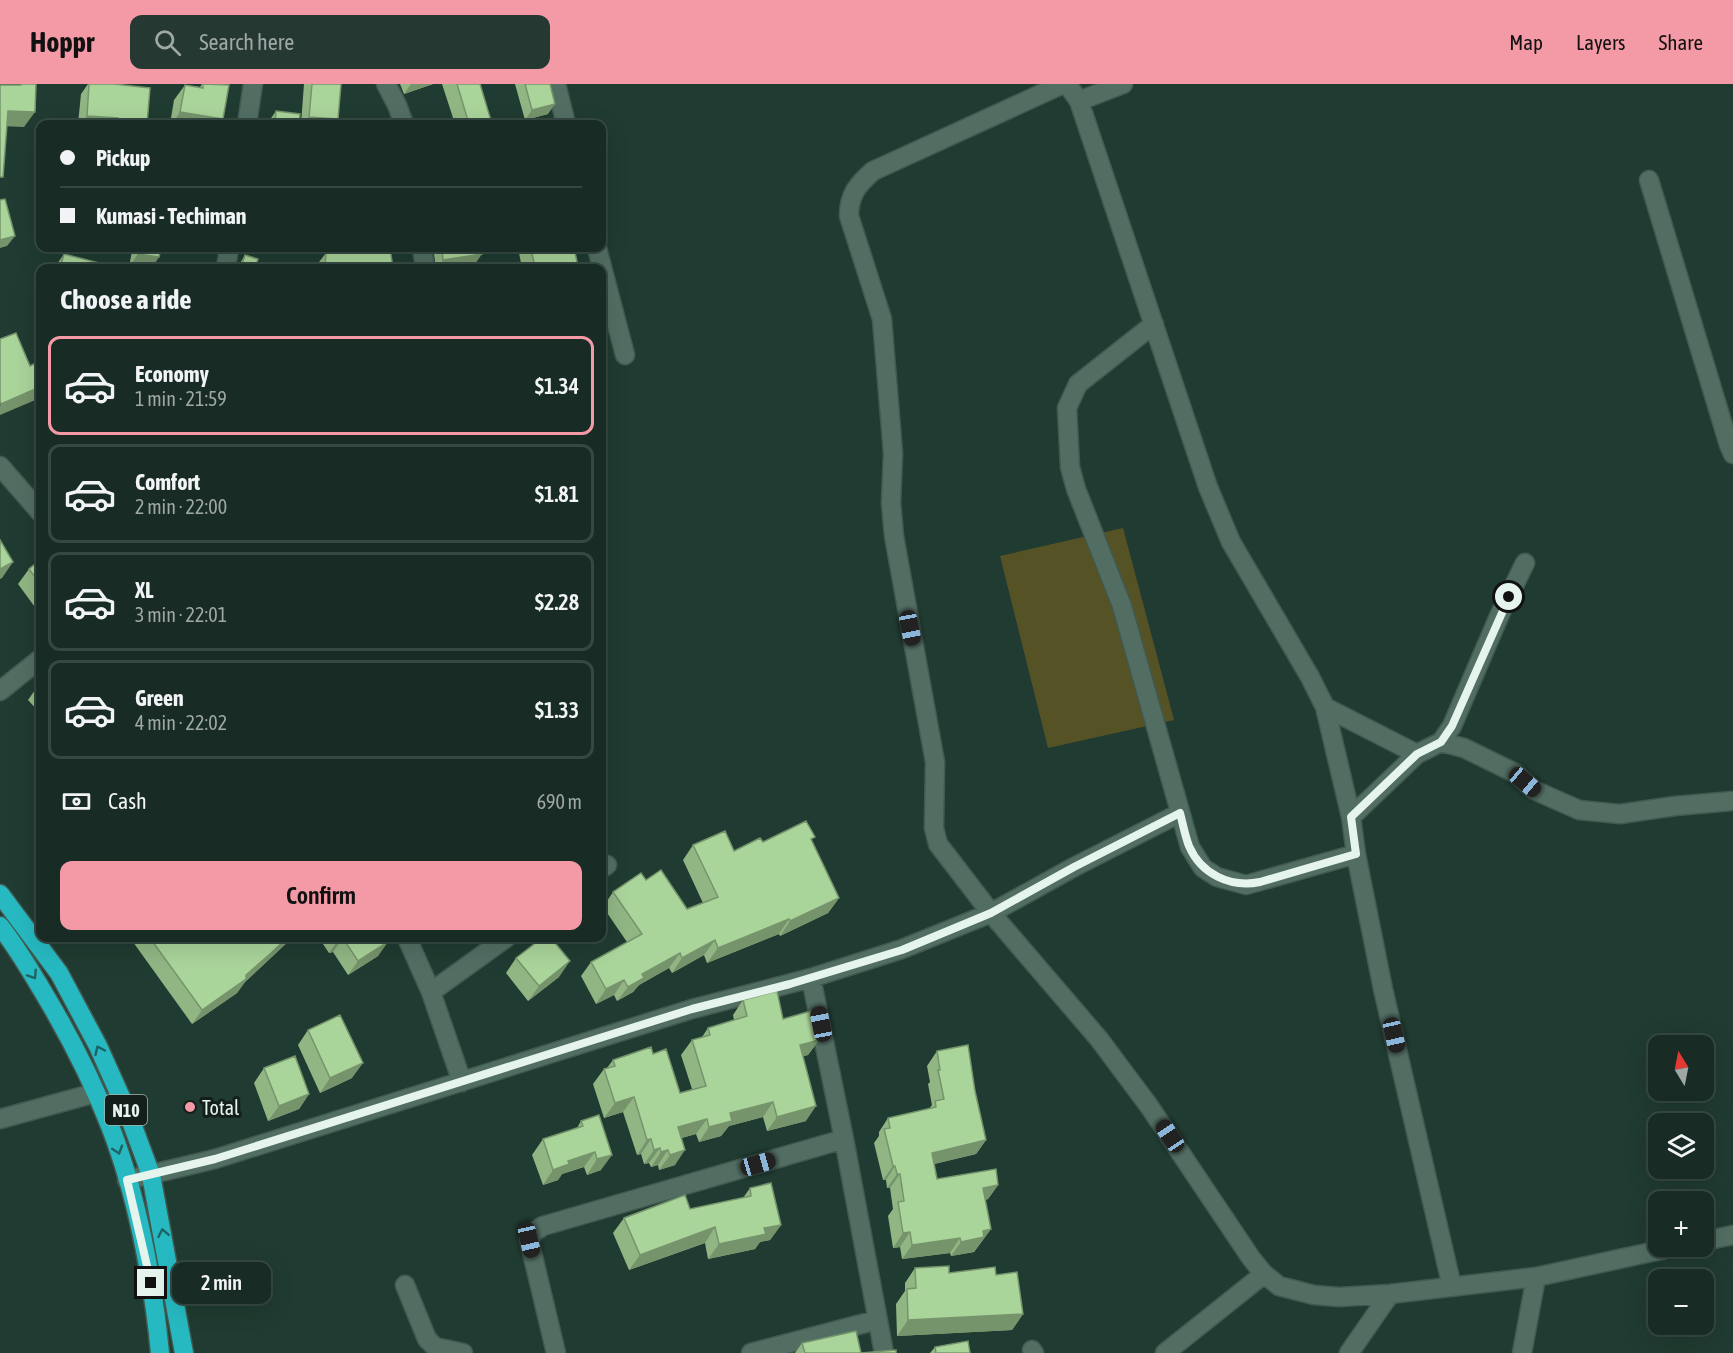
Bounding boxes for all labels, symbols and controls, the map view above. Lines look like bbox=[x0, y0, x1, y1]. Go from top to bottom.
search box bbox=[130, 15, 550, 69]
text: Hoppr bbox=[30, 26, 94, 58]
icon: search bbox=[151, 26, 184, 59]
text: Search here bbox=[199, 29, 294, 55]
text: Map bbox=[1509, 30, 1543, 54]
text: Layers bbox=[1576, 30, 1626, 54]
text: Share bbox=[1659, 30, 1703, 54]
text: Pickup bbox=[96, 145, 151, 171]
text: Kumasi - Techiman bbox=[96, 203, 246, 229]
text: Choose a ride bbox=[60, 284, 192, 315]
icon: car bbox=[63, 359, 117, 413]
text: Economy bbox=[135, 361, 209, 387]
text: $1.34 bbox=[535, 373, 579, 399]
text: 1 min · 21:59 bbox=[135, 387, 227, 410]
icon: car bbox=[63, 467, 117, 521]
text: Comfort bbox=[135, 469, 200, 495]
text: $1.81 bbox=[535, 481, 579, 507]
text: 2 min · 22:00 bbox=[135, 495, 227, 518]
icon: car bbox=[63, 575, 117, 629]
text: XL bbox=[135, 577, 153, 603]
route start bbox=[1495, 583, 1522, 610]
text: $2.28 bbox=[535, 589, 579, 615]
text: 3 min · 22:01 bbox=[135, 603, 227, 626]
car bbox=[898, 609, 922, 647]
icon: car bbox=[63, 683, 117, 737]
text: Green bbox=[135, 685, 184, 711]
text: $1.33 bbox=[535, 697, 579, 723]
text: 4 min · 22:02 bbox=[135, 711, 227, 734]
car bbox=[1505, 764, 1545, 800]
icon: cash bbox=[60, 785, 93, 818]
text: Cash bbox=[108, 788, 147, 814]
text: 690 m bbox=[537, 790, 582, 813]
button: Confirm bbox=[60, 861, 582, 930]
one-way arrow bbox=[25, 969, 37, 979]
car bbox=[809, 1005, 833, 1043]
car bbox=[1381, 1015, 1407, 1055]
north arrow bbox=[1648, 1035, 1714, 1101]
map controls bbox=[1648, 1035, 1714, 1335]
one-way arrow bbox=[95, 1045, 107, 1056]
road number: N10 bbox=[105, 1095, 147, 1125]
place label: Total bbox=[202, 1096, 240, 1119]
marker: Total bbox=[183, 1100, 197, 1114]
button: layers bbox=[1648, 1113, 1714, 1179]
car bbox=[1152, 1116, 1188, 1156]
one-way arrow bbox=[111, 1144, 123, 1155]
car bbox=[738, 1150, 778, 1178]
button: + bbox=[1648, 1191, 1714, 1257]
car bbox=[516, 1220, 542, 1260]
one-way arrow bbox=[157, 1229, 170, 1239]
callout: 2 min bbox=[172, 1262, 271, 1304]
route end bbox=[137, 1269, 164, 1296]
button: − bbox=[1648, 1269, 1714, 1335]
text: 2 min bbox=[201, 1271, 242, 1294]

